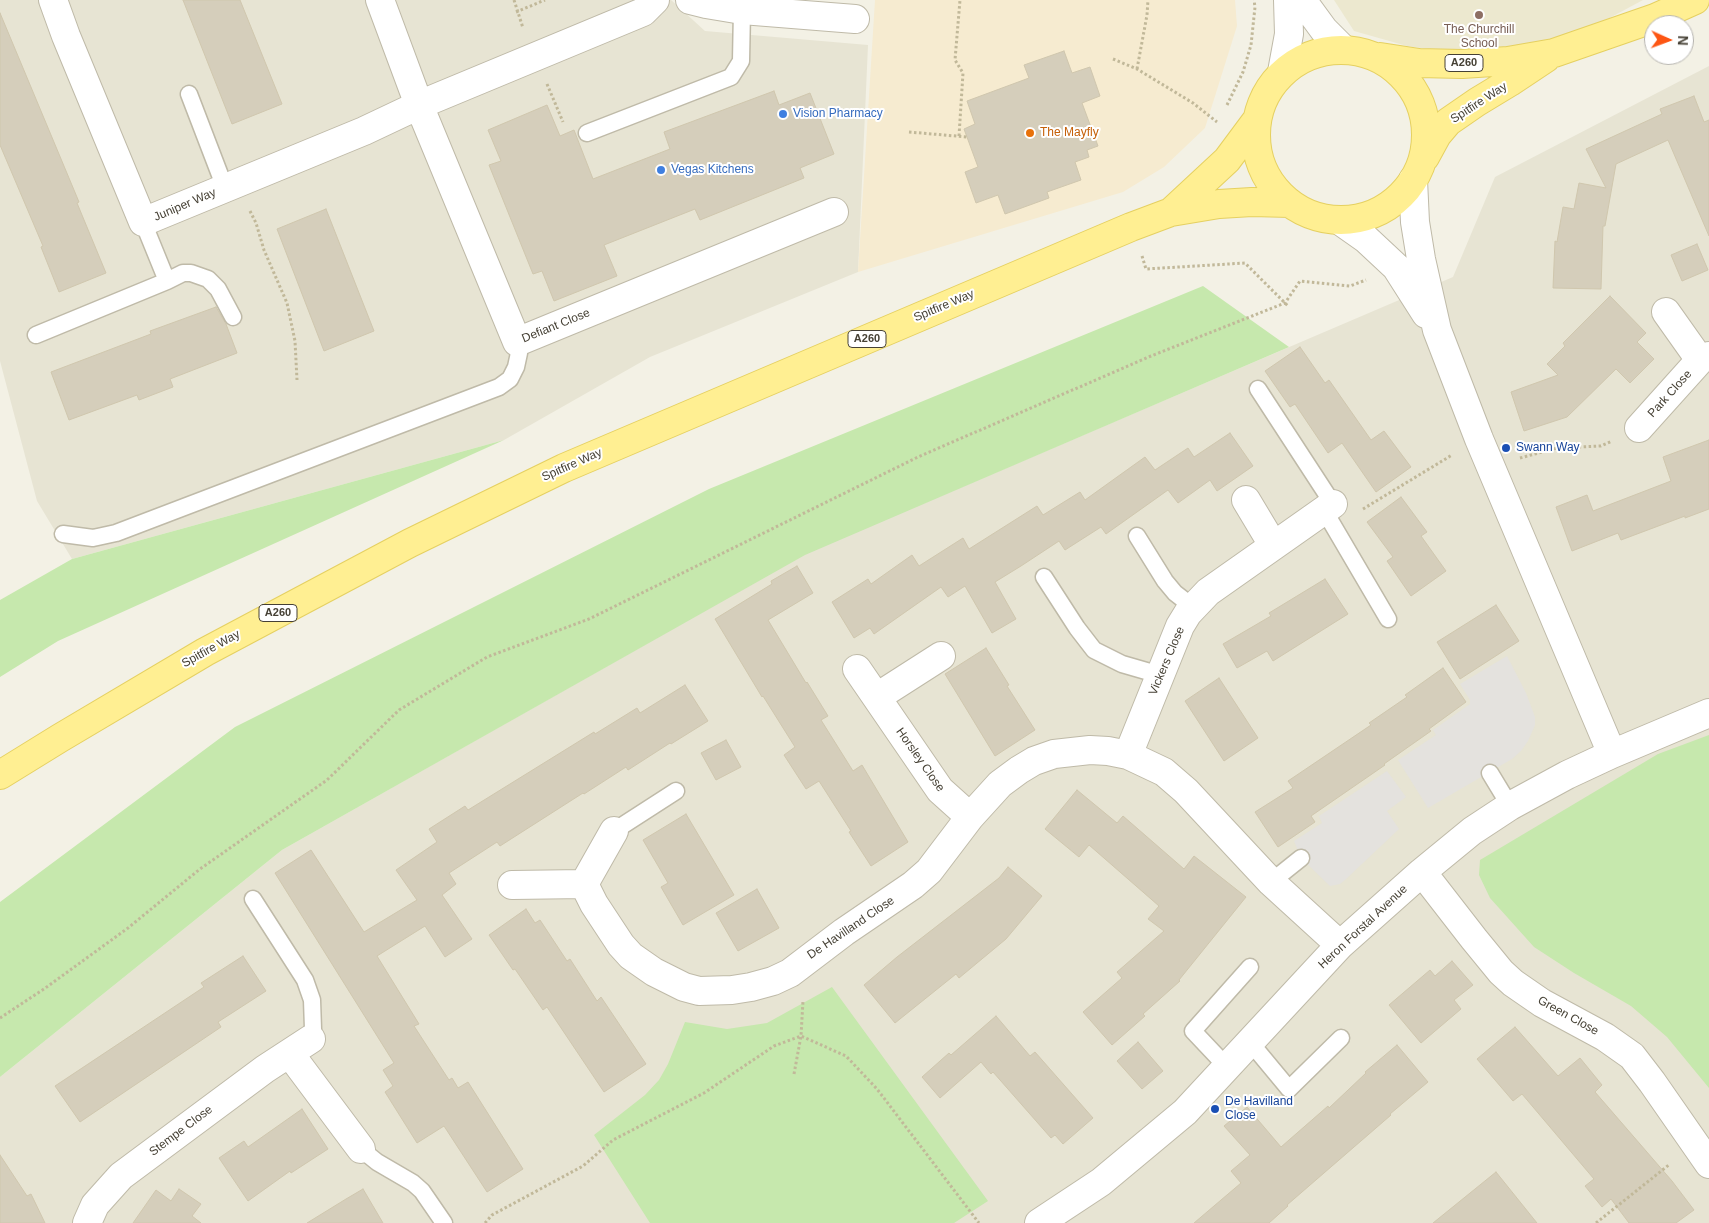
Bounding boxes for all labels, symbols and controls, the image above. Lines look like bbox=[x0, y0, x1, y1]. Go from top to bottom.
marker: The Churchill School bbox=[1473, 9, 1485, 21]
north arrow bbox=[1644, 15, 1694, 65]
place label: The Churchill School bbox=[1444, 23, 1514, 51]
text: N bbox=[1675, 35, 1691, 46]
road number: A260 bbox=[1445, 54, 1483, 72]
street label: Spitfire Way bbox=[1448, 79, 1510, 127]
place label: Vision Pharmacy bbox=[793, 107, 883, 121]
marker: Vision Pharmacy bbox=[777, 108, 789, 120]
place label: The Mayfly bbox=[1040, 126, 1099, 140]
marker: The Mayfly bbox=[1024, 127, 1036, 139]
place label: Vegas Kitchens bbox=[671, 163, 754, 177]
marker: Vegas Kitchens bbox=[655, 164, 667, 176]
street label: Juniper Way bbox=[152, 185, 218, 225]
street label: Spitfire Way bbox=[912, 287, 976, 325]
street label: Defiant Close bbox=[520, 306, 592, 346]
road number: A260 bbox=[848, 330, 886, 348]
street label: Park Close bbox=[1645, 367, 1695, 421]
place label: Swann Way bbox=[1516, 441, 1580, 455]
marker: Swann Way bbox=[1500, 442, 1512, 454]
street label: Spitfire Way bbox=[540, 445, 604, 485]
road number: A260 bbox=[259, 604, 297, 622]
street label: Vickers Close bbox=[1146, 625, 1188, 697]
street label: Spitfire Way bbox=[179, 627, 243, 671]
street label: Horsley Close bbox=[893, 725, 947, 795]
street label: Heron Forstal Avenue bbox=[1315, 882, 1411, 972]
street label: De Havilland Close bbox=[805, 893, 897, 963]
street label: Green Close bbox=[1535, 993, 1601, 1039]
place label: De Havilland Close bbox=[1225, 1095, 1293, 1123]
street label: Stempe Close bbox=[147, 1103, 215, 1159]
marker: De Havilland Close bbox=[1209, 1103, 1221, 1115]

